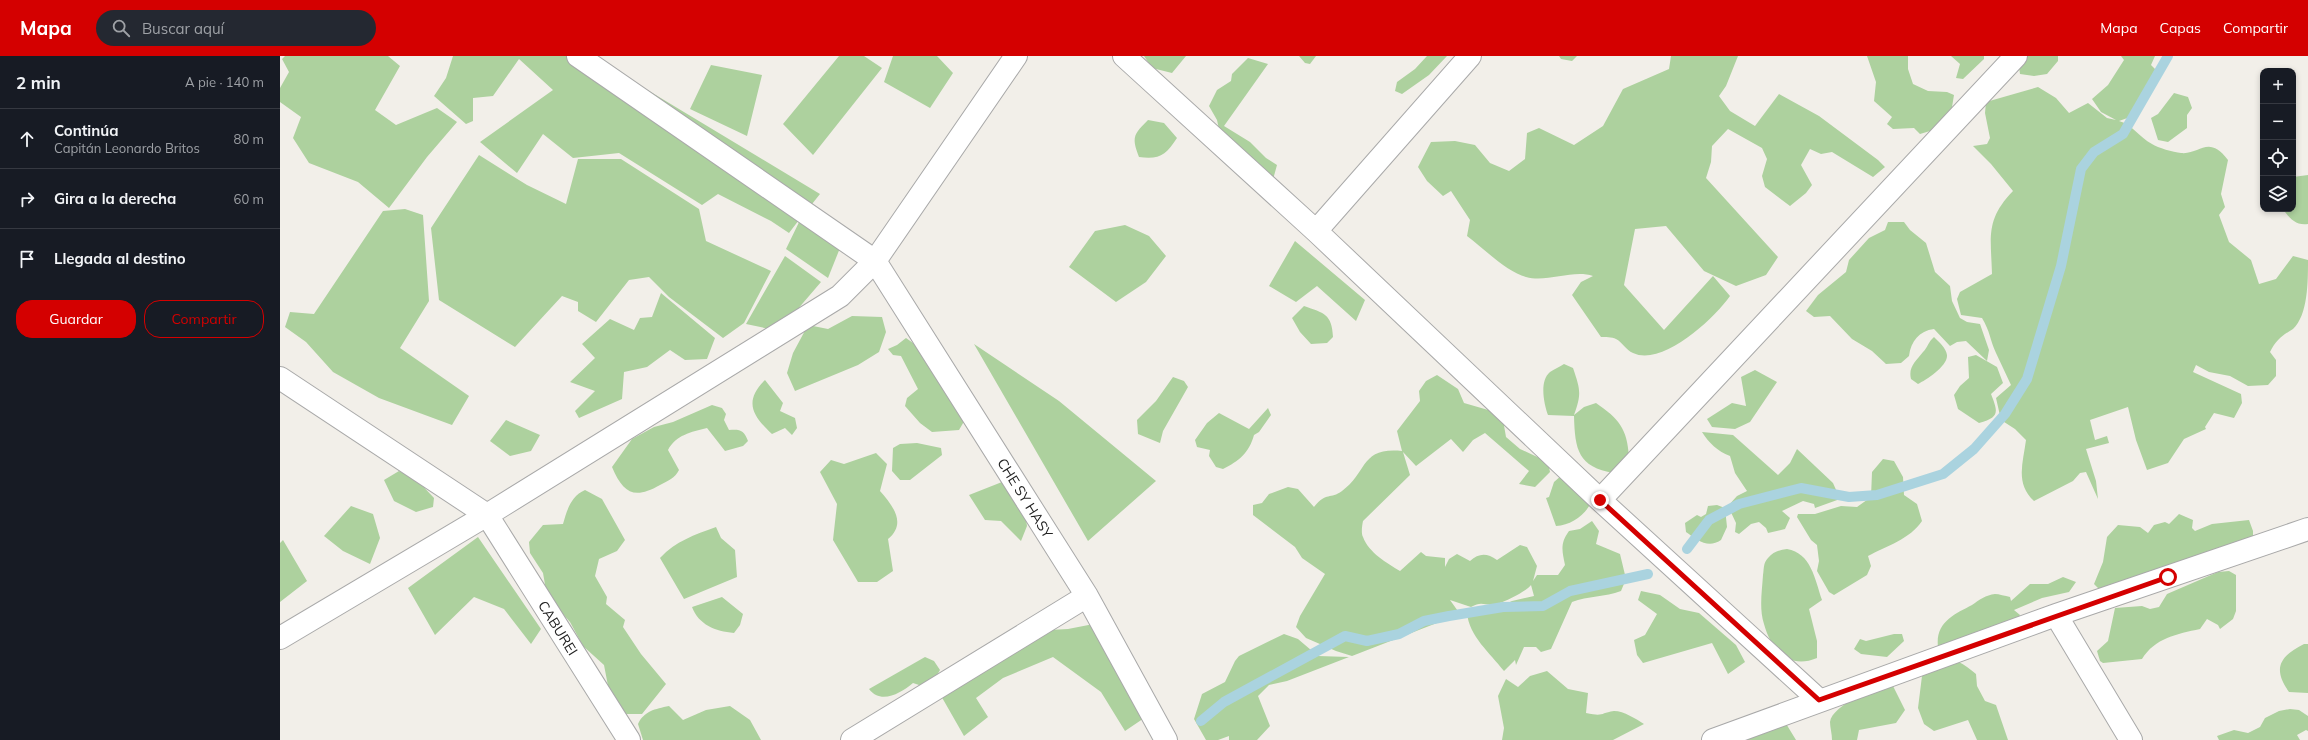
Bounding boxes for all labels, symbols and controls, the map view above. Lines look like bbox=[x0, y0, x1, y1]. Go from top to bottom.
search box bbox=[96, 10, 376, 46]
text: Mapa bbox=[20, 16, 72, 40]
icon: search bbox=[110, 17, 132, 39]
text: Buscar aquí bbox=[142, 19, 224, 38]
text: Mapa bbox=[2100, 19, 2138, 37]
text: Capas bbox=[2160, 19, 2201, 37]
text: Compartir bbox=[2223, 19, 2288, 37]
map controls bbox=[2260, 68, 2296, 212]
button: + bbox=[2260, 68, 2296, 104]
text: 2 min bbox=[16, 72, 61, 93]
text: A pie · 140 m bbox=[185, 74, 264, 90]
button: − bbox=[2260, 104, 2296, 140]
text: Continúa bbox=[54, 121, 119, 140]
icon: ahead bbox=[16, 128, 38, 150]
text: 80 m bbox=[234, 131, 264, 147]
text: Capitán Leonardo Britos bbox=[54, 140, 200, 156]
button: locate bbox=[2260, 140, 2296, 176]
button: layers bbox=[2260, 176, 2296, 212]
icon: right bbox=[16, 188, 38, 210]
text: Gira a la derecha bbox=[54, 189, 176, 208]
text: 60 m bbox=[234, 191, 264, 207]
icon: arrive bbox=[16, 248, 38, 270]
text: Llegada al destino bbox=[54, 249, 186, 268]
button: Guardar bbox=[16, 300, 136, 338]
button: Compartir bbox=[144, 300, 264, 338]
street label: CHE SY HASY bbox=[993, 455, 1057, 542]
route end bbox=[1591, 491, 1609, 509]
route start bbox=[2159, 568, 2177, 586]
street label: CABUREI bbox=[534, 597, 582, 659]

